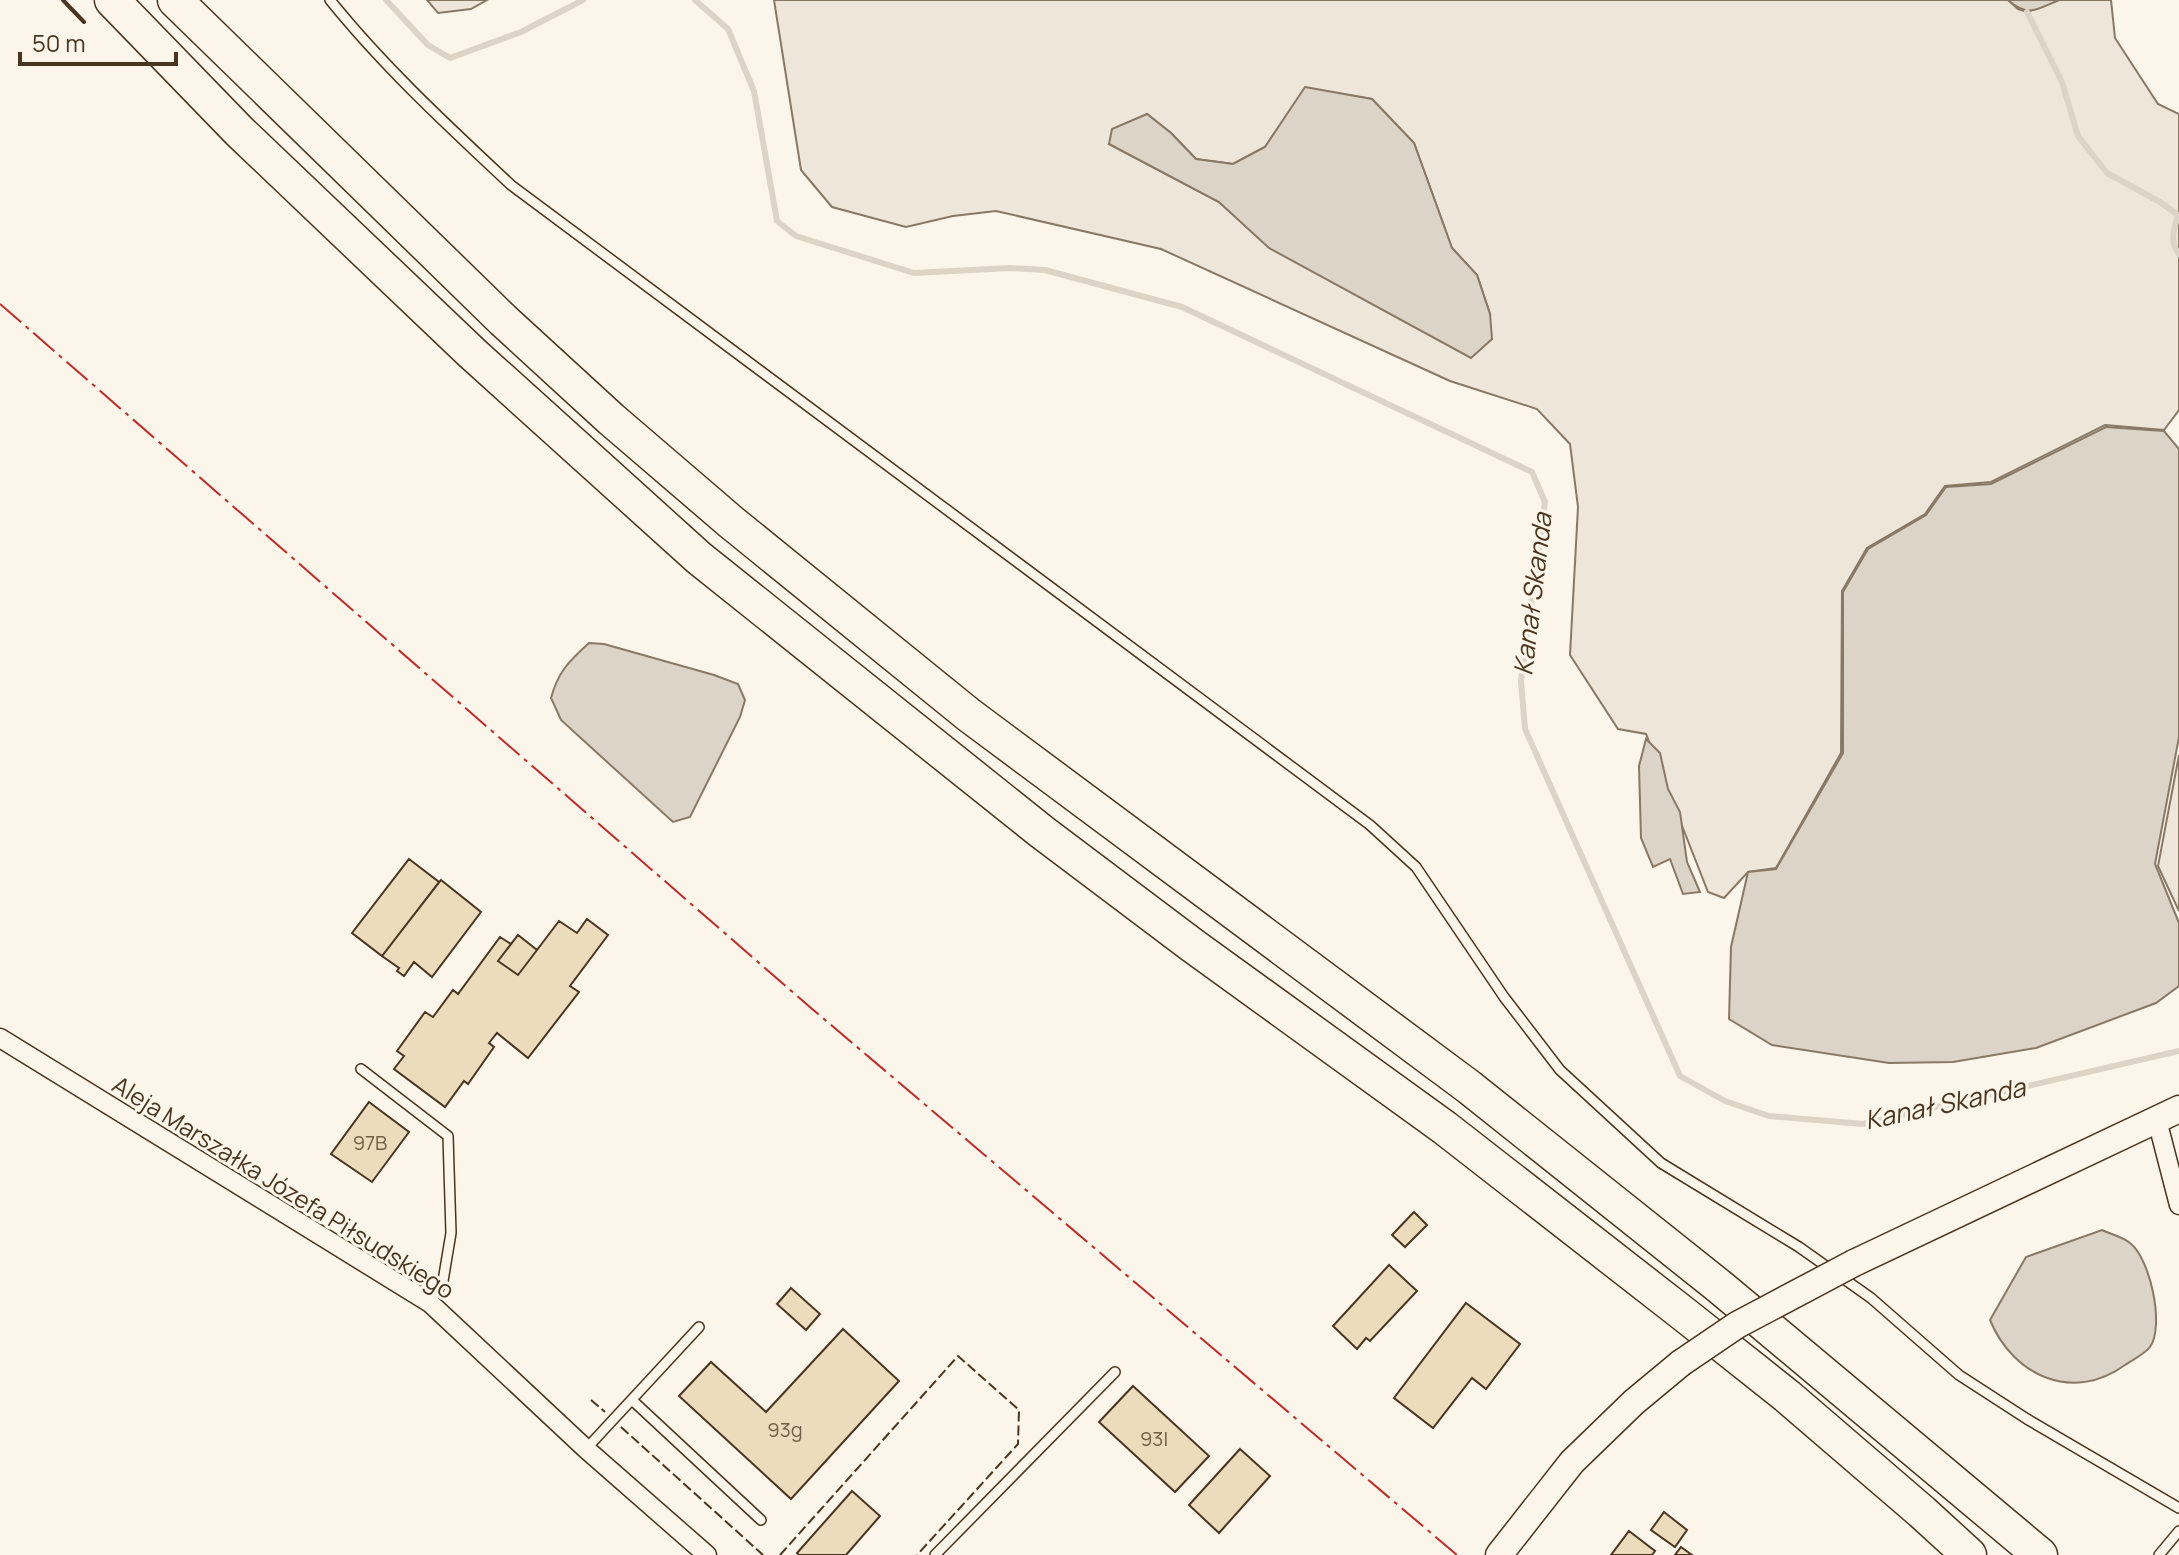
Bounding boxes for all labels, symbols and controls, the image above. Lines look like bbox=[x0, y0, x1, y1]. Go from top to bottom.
scale bar bbox=[20, 16, 176, 66]
text: 50 m bbox=[32, 26, 86, 59]
water label: Kanał Skanda bbox=[1504, 509, 1560, 677]
street label: Aleja Marszałka Józefa Piłsudskiego bbox=[107, 1067, 461, 1306]
water label: Kanał Skanda bbox=[1861, 1068, 2030, 1138]
house number: 97B bbox=[353, 1129, 387, 1156]
house number: 93g bbox=[767, 1416, 803, 1443]
house number: 93l bbox=[1140, 1425, 1168, 1452]

